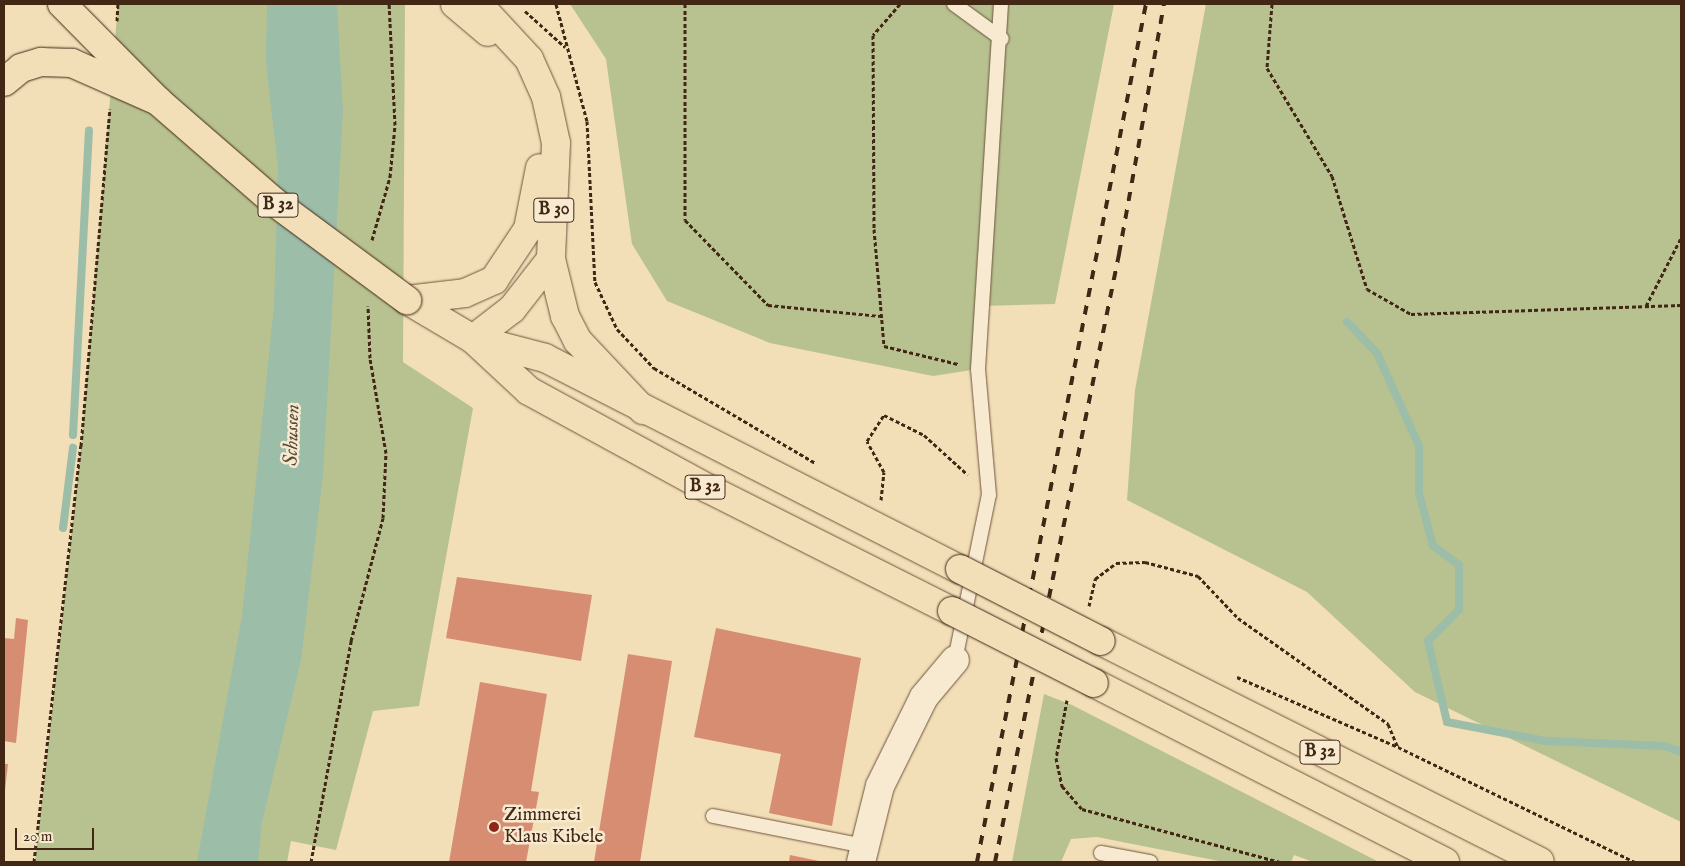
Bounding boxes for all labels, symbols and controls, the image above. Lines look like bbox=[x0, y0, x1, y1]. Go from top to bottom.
road number: B 32 bbox=[257, 190, 299, 220]
road number: B 30 bbox=[533, 194, 575, 226]
water label: Schussen bbox=[279, 404, 305, 466]
road number: B 32 bbox=[684, 472, 726, 502]
road number: B 32 bbox=[1299, 736, 1341, 768]
place label: Zimmerei Klaus Kibele bbox=[504, 805, 603, 849]
scale bar bbox=[18, 818, 96, 850]
marker: Zimmerei Klaus Kibele bbox=[488, 821, 500, 833]
text: 20 m bbox=[23, 827, 52, 846]

